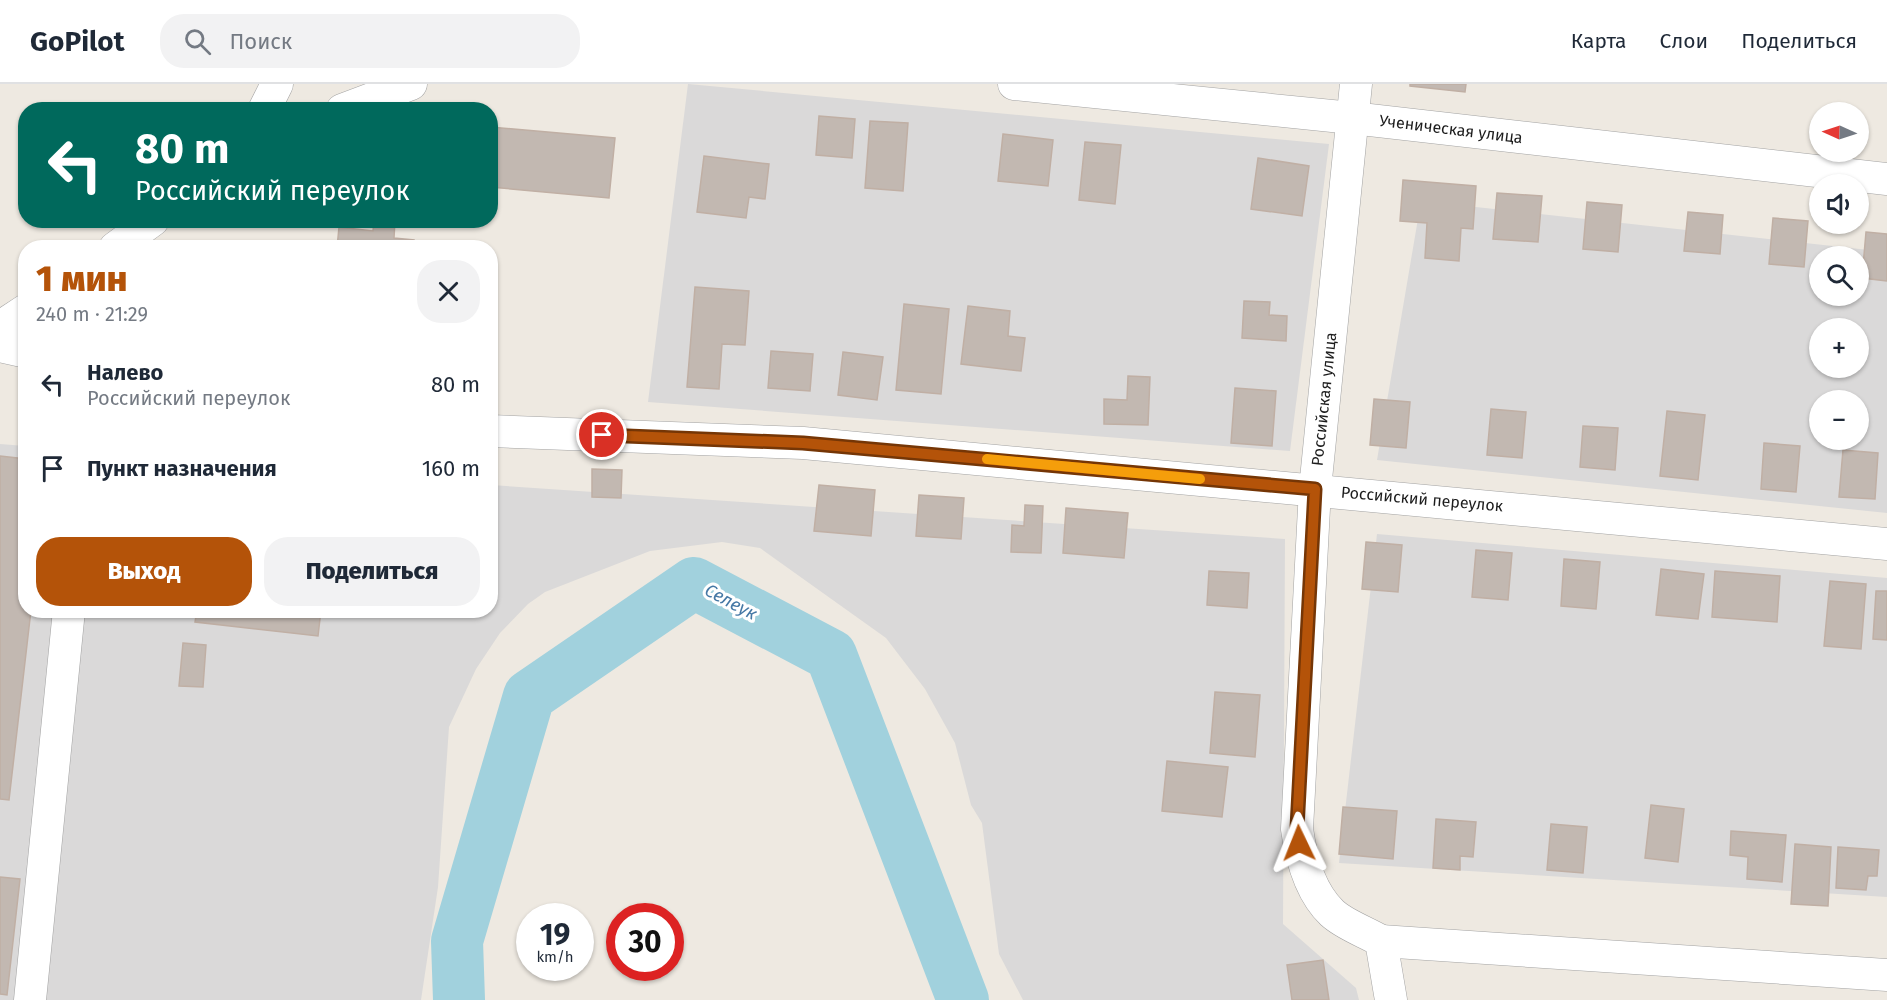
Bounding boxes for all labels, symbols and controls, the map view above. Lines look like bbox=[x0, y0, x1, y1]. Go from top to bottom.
search box bbox=[160, 14, 580, 68]
text: GoPilot bbox=[30, 25, 124, 58]
icon: search bbox=[181, 25, 214, 58]
text: Поиск bbox=[229, 28, 292, 55]
text: Карта bbox=[1571, 28, 1627, 54]
text: Слои bbox=[1660, 28, 1708, 54]
text: Поделиться bbox=[1741, 28, 1857, 54]
north arrow bbox=[1809, 102, 1869, 162]
map controls bbox=[1809, 102, 1869, 450]
street label: Ученическая улица bbox=[1378, 111, 1524, 147]
text: 80 m bbox=[135, 124, 229, 174]
icon: left bbox=[36, 126, 114, 204]
button: sound bbox=[1809, 174, 1869, 234]
text: Российский переулок bbox=[135, 175, 409, 207]
button: search bbox=[1809, 246, 1869, 306]
text: 1 мин bbox=[36, 257, 128, 301]
button: close bbox=[417, 260, 480, 323]
text: 240 m · 21:29 bbox=[36, 302, 148, 326]
button: + bbox=[1809, 318, 1869, 378]
street label: Российская улица bbox=[1308, 331, 1340, 467]
text: Налево bbox=[87, 359, 163, 386]
icon: left bbox=[36, 368, 69, 401]
text: 80 m bbox=[431, 371, 480, 398]
text: Российский переулок bbox=[87, 386, 290, 410]
button: − bbox=[1809, 390, 1869, 450]
pin bbox=[576, 409, 627, 460]
icon: arrive bbox=[585, 418, 618, 451]
icon: arrive bbox=[36, 452, 69, 485]
text: Пункт назначения bbox=[87, 455, 277, 482]
text: 160 m bbox=[422, 455, 480, 482]
street label: Российский переулок bbox=[1340, 482, 1505, 516]
button: Выход bbox=[36, 537, 252, 606]
button: Поделиться bbox=[264, 537, 480, 606]
water label: Селеук bbox=[701, 579, 762, 625]
position arrow bbox=[1267, 811, 1331, 875]
speed limit sign: 30 bbox=[606, 903, 684, 981]
text: 19 bbox=[540, 917, 570, 953]
text: km/h bbox=[536, 948, 574, 966]

